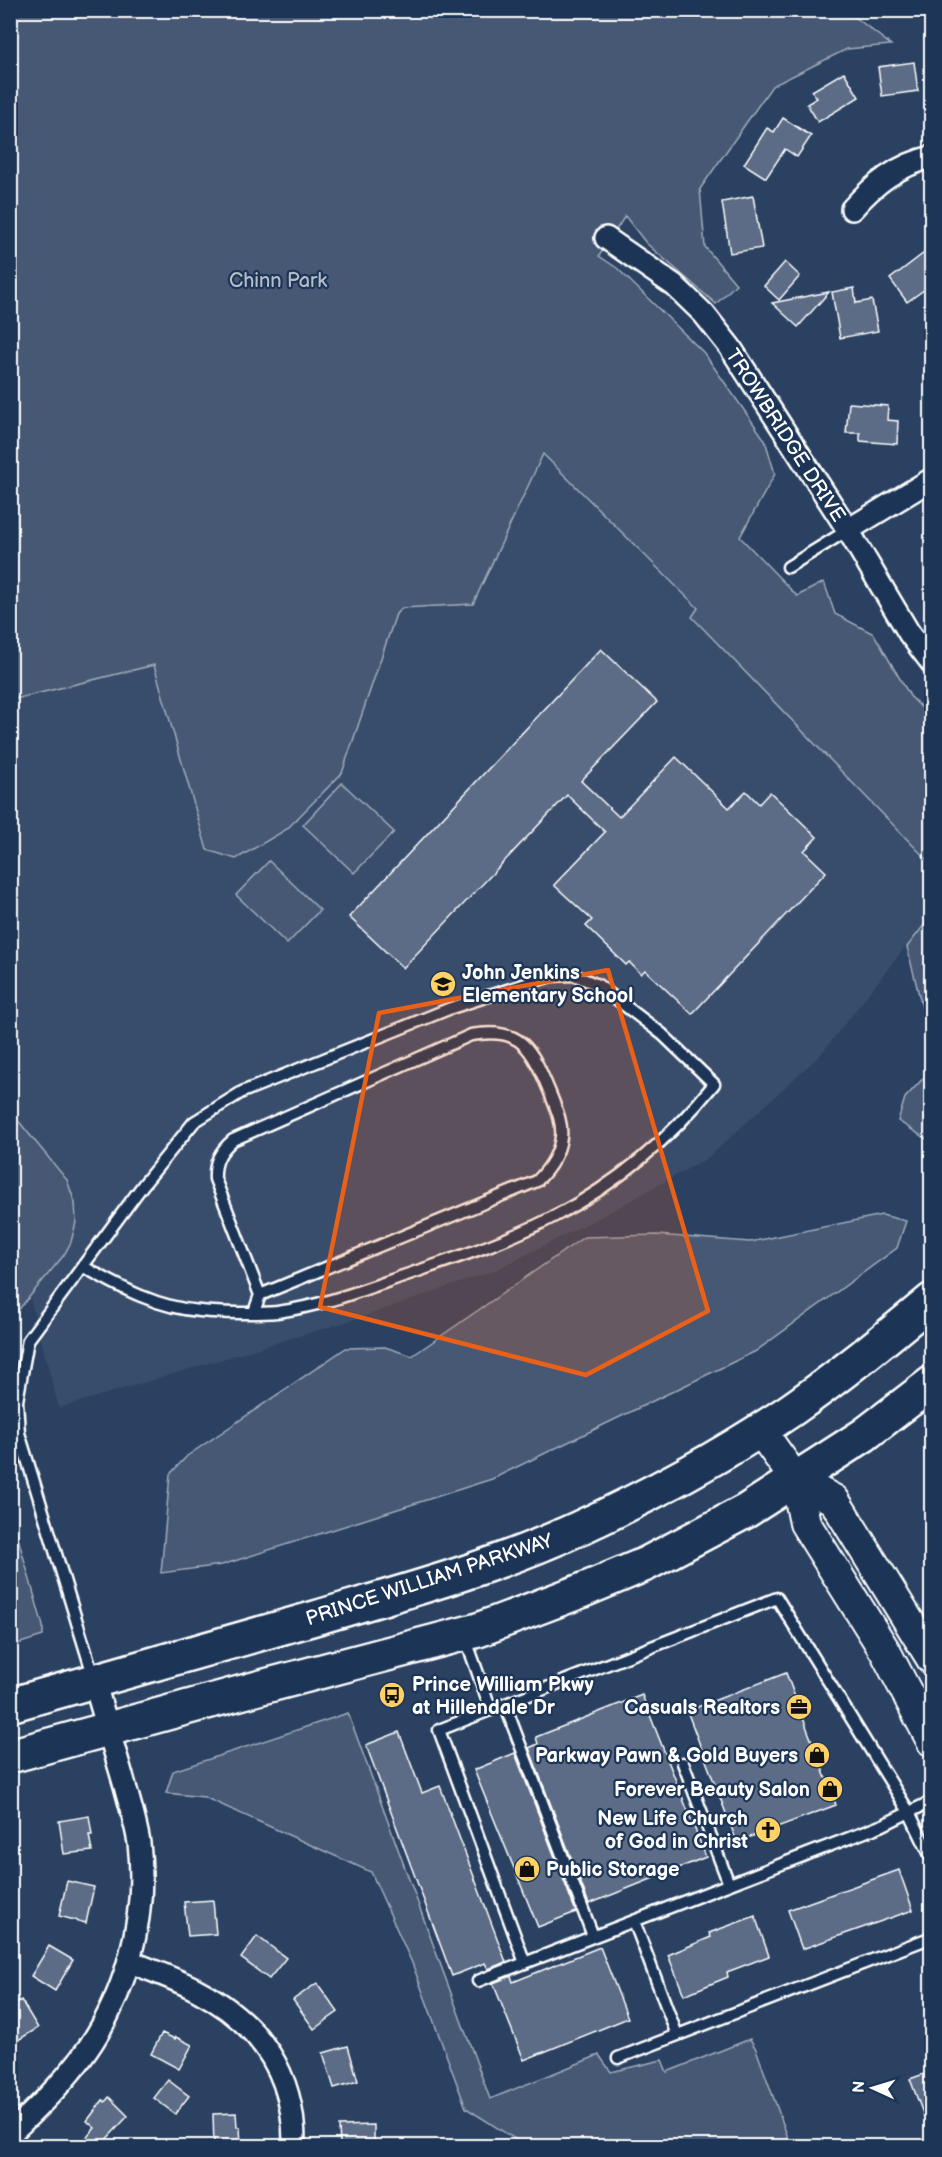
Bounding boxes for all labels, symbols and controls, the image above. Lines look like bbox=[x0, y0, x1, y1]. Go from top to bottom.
park label: Chinn Park bbox=[229, 269, 327, 293]
street label: TROWBRIDGE DRIVE bbox=[720, 344, 850, 527]
place label: John Jenkins Elementary School bbox=[462, 961, 633, 1008]
school or university icon: John Jenkins Elementary School bbox=[428, 969, 458, 999]
street label: PRINCE WILLIAM PARKWAY bbox=[303, 1529, 556, 1631]
place label: Prince William Pkwy at Hillendale Dr bbox=[412, 1673, 595, 1720]
bus stop icon: Prince William Pkwy at Hillendale Dr bbox=[377, 1680, 407, 1710]
office icon: Casuals Realtors bbox=[784, 1692, 814, 1722]
place label: Casuals Realtors bbox=[624, 1696, 780, 1720]
shop icon: Parkway Pawn & Gold Buyers bbox=[802, 1740, 832, 1770]
place label: Parkway Pawn & Gold Buyers bbox=[535, 1744, 798, 1768]
shop icon: Forever Beauty Salon bbox=[815, 1774, 845, 1804]
place label: Forever Beauty Salon bbox=[614, 1778, 810, 1802]
place label: New Life Church of God in Christ bbox=[597, 1807, 748, 1854]
church icon: New Life Church of God in Christ bbox=[753, 1815, 783, 1845]
shop icon: Public Storage bbox=[512, 1854, 542, 1884]
place label: Public Storage bbox=[546, 1858, 680, 1882]
north arrow bbox=[843, 2058, 903, 2118]
text: N bbox=[850, 2080, 869, 2094]

